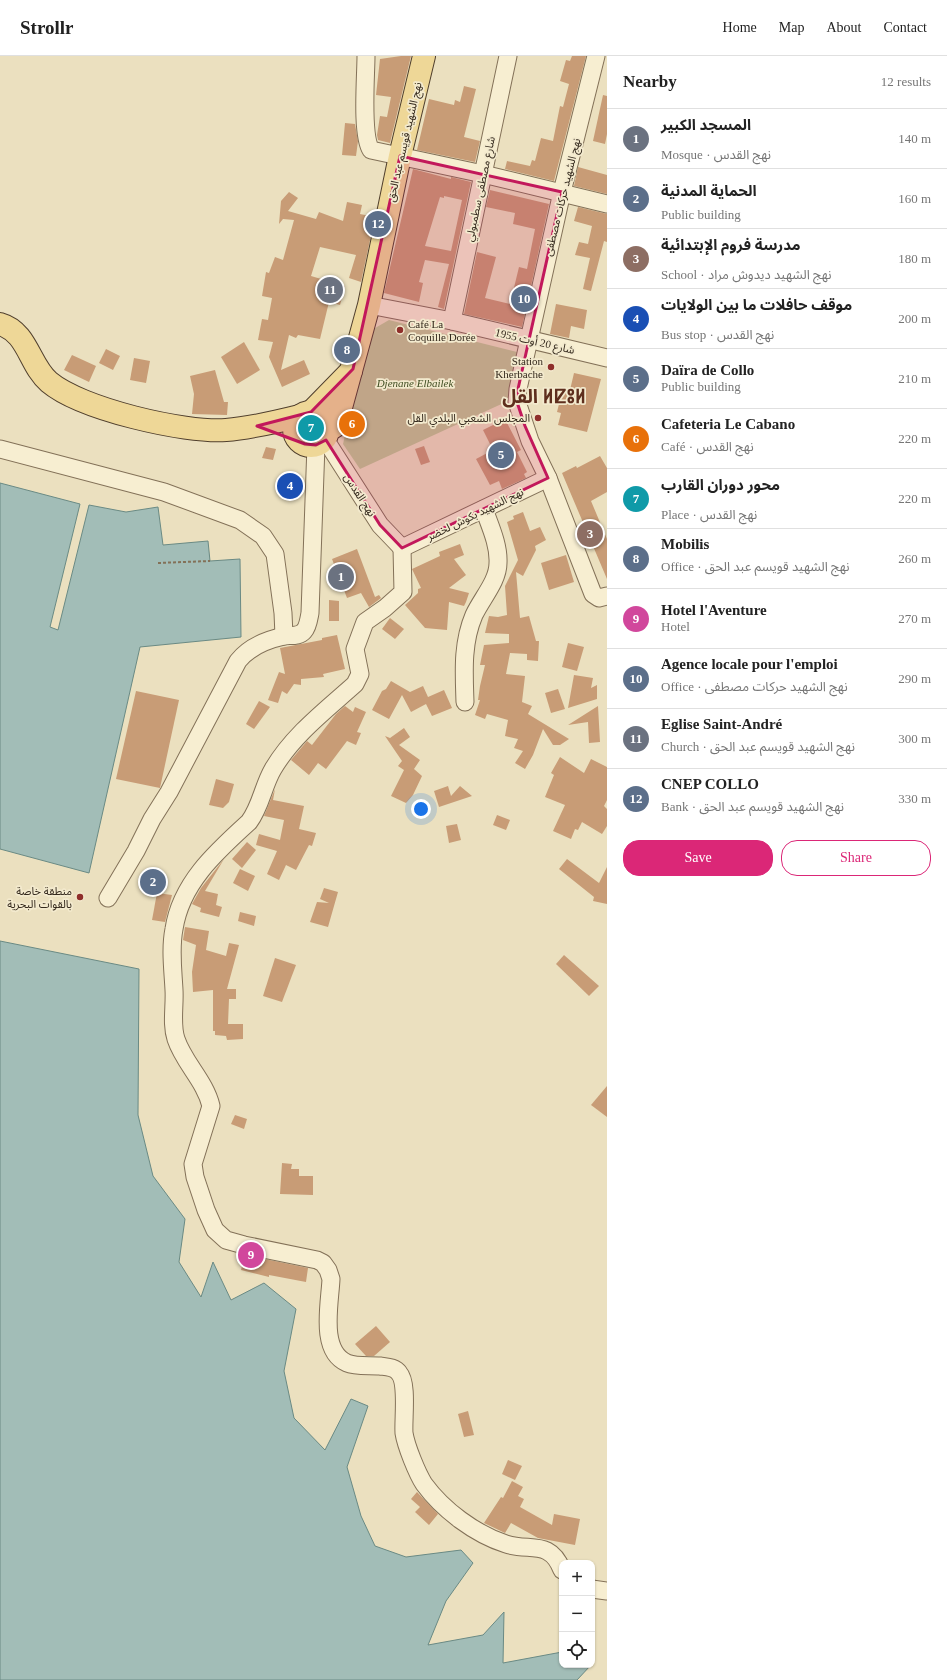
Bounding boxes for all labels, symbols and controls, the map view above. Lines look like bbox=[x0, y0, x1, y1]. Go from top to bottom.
text: Strollr bbox=[20, 17, 73, 38]
text: Home bbox=[723, 20, 757, 35]
text: Map bbox=[779, 20, 804, 35]
text: About bbox=[826, 20, 861, 35]
text: Contact bbox=[883, 20, 927, 35]
text: Nearby bbox=[623, 72, 677, 91]
text: 12 results bbox=[881, 74, 931, 89]
street label: نهج الشهيد قويسم عبد الحق bbox=[384, 81, 427, 204]
text: المسجد الكبير bbox=[661, 117, 751, 133]
text: 1 bbox=[633, 131, 639, 146]
text: 140 m bbox=[898, 131, 931, 146]
street label: شارع مصطفى سطمبولي bbox=[463, 135, 501, 243]
street label: نهج الشهيد حركات مصطفى bbox=[542, 137, 584, 258]
text: Mosque · نهج القدس bbox=[661, 147, 771, 162]
text: الحماية المدنية bbox=[661, 183, 757, 199]
text: 2 bbox=[633, 191, 639, 206]
text: 160 m bbox=[898, 191, 931, 206]
text: Public building bbox=[661, 207, 741, 222]
pin: 12 bbox=[365, 209, 391, 239]
text: مدرسة فروم الإبتدائية bbox=[661, 237, 800, 253]
text: 3 bbox=[633, 251, 639, 266]
text: 180 m bbox=[898, 251, 931, 266]
text: School · نهج الشهيد ديدوش مراد bbox=[661, 267, 832, 282]
pin: 11 bbox=[317, 275, 343, 305]
pin: 10 bbox=[511, 284, 537, 314]
text: موقف حافلات ما بين الولايات bbox=[661, 297, 852, 313]
text: 4 bbox=[633, 311, 639, 326]
text: 200 m bbox=[898, 311, 931, 326]
place label: Café La Coquille Dorée bbox=[408, 318, 476, 343]
marker: Café La Coquille Dorée bbox=[395, 325, 405, 335]
street label: شارع 20 أوت 1955 bbox=[494, 326, 576, 358]
text: Bus stop · نهج القدس bbox=[661, 327, 774, 342]
pin: 8 bbox=[334, 335, 360, 365]
place label: Station Kherbache bbox=[495, 355, 543, 380]
marker: Station Kherbache bbox=[546, 362, 556, 372]
text: Daïra de Collo bbox=[661, 362, 754, 378]
text: 5 bbox=[633, 371, 639, 386]
text: 210 m bbox=[898, 371, 931, 386]
park label: Djenane Elbailek bbox=[376, 377, 454, 389]
text: Public building bbox=[661, 379, 741, 394]
district label: القل ⵍⵇⵓⵍ bbox=[502, 386, 586, 408]
pin: 6 bbox=[339, 409, 365, 439]
place label: المجلس الشعبي البلدي القل bbox=[408, 412, 530, 428]
pin: 7 bbox=[298, 413, 324, 443]
marker: المجلس الشعبي البلدي القل bbox=[533, 413, 543, 423]
text: Cafeteria Le Cabano bbox=[661, 416, 795, 432]
text: 6 bbox=[633, 431, 639, 446]
text: 220 m bbox=[898, 431, 931, 446]
text: Café · نهج القدس bbox=[661, 439, 754, 454]
pin: 5 bbox=[488, 440, 514, 470]
pin: 4 bbox=[277, 471, 303, 501]
street label: نهج القدس bbox=[340, 471, 378, 520]
text: محور دوران القارب bbox=[661, 477, 780, 493]
street label: نهج الشهيد بكوش لخضر bbox=[424, 485, 526, 545]
text: 7 bbox=[633, 491, 639, 506]
text: 220 m bbox=[898, 491, 931, 506]
text: Place · نهج القدس bbox=[661, 507, 757, 522]
pin: 3 bbox=[577, 519, 603, 549]
text: Mobilis bbox=[661, 536, 709, 552]
text: 8 bbox=[633, 551, 639, 566]
text: 260 m bbox=[898, 551, 931, 566]
text: Office · نهج الشهيد قويسم عبد الحق bbox=[661, 559, 850, 574]
pin: 1 bbox=[328, 562, 354, 592]
text: Hotel l'Aventure bbox=[661, 602, 767, 618]
text: 9 bbox=[633, 611, 639, 626]
text: 270 m bbox=[898, 611, 931, 626]
text: Hotel bbox=[661, 619, 690, 634]
text: Agence locale pour l'emploi bbox=[661, 656, 838, 672]
text: 10 bbox=[630, 671, 643, 686]
text: 290 m bbox=[898, 671, 931, 686]
text: Office · نهج الشهيد حركات مصطفى bbox=[661, 679, 848, 694]
text: Eglise Saint-André bbox=[661, 716, 782, 732]
text: 11 bbox=[630, 731, 642, 746]
text: 300 m bbox=[898, 731, 931, 746]
text: Church · نهج الشهيد قويسم عبد الحق bbox=[661, 739, 855, 754]
text: CNEP COLLO bbox=[661, 776, 759, 792]
text: 12 bbox=[630, 791, 643, 806]
text: 330 m bbox=[898, 791, 931, 806]
your location bbox=[411, 799, 431, 819]
text: Bank · نهج الشهيد قويسم عبد الحق bbox=[661, 799, 844, 814]
button: Save bbox=[623, 840, 773, 876]
button: Share bbox=[781, 840, 931, 876]
pin: 2 bbox=[140, 867, 166, 897]
place label: منطقة خاصة بالقوات البحرية bbox=[7, 885, 72, 911]
marker: منطقة خاصة بالقوات البحرية bbox=[75, 892, 85, 902]
pin: 9 bbox=[238, 1240, 264, 1270]
map controls bbox=[559, 1560, 595, 1668]
button: + bbox=[559, 1560, 595, 1596]
button: − bbox=[559, 1596, 595, 1632]
button: locate bbox=[559, 1632, 595, 1668]

